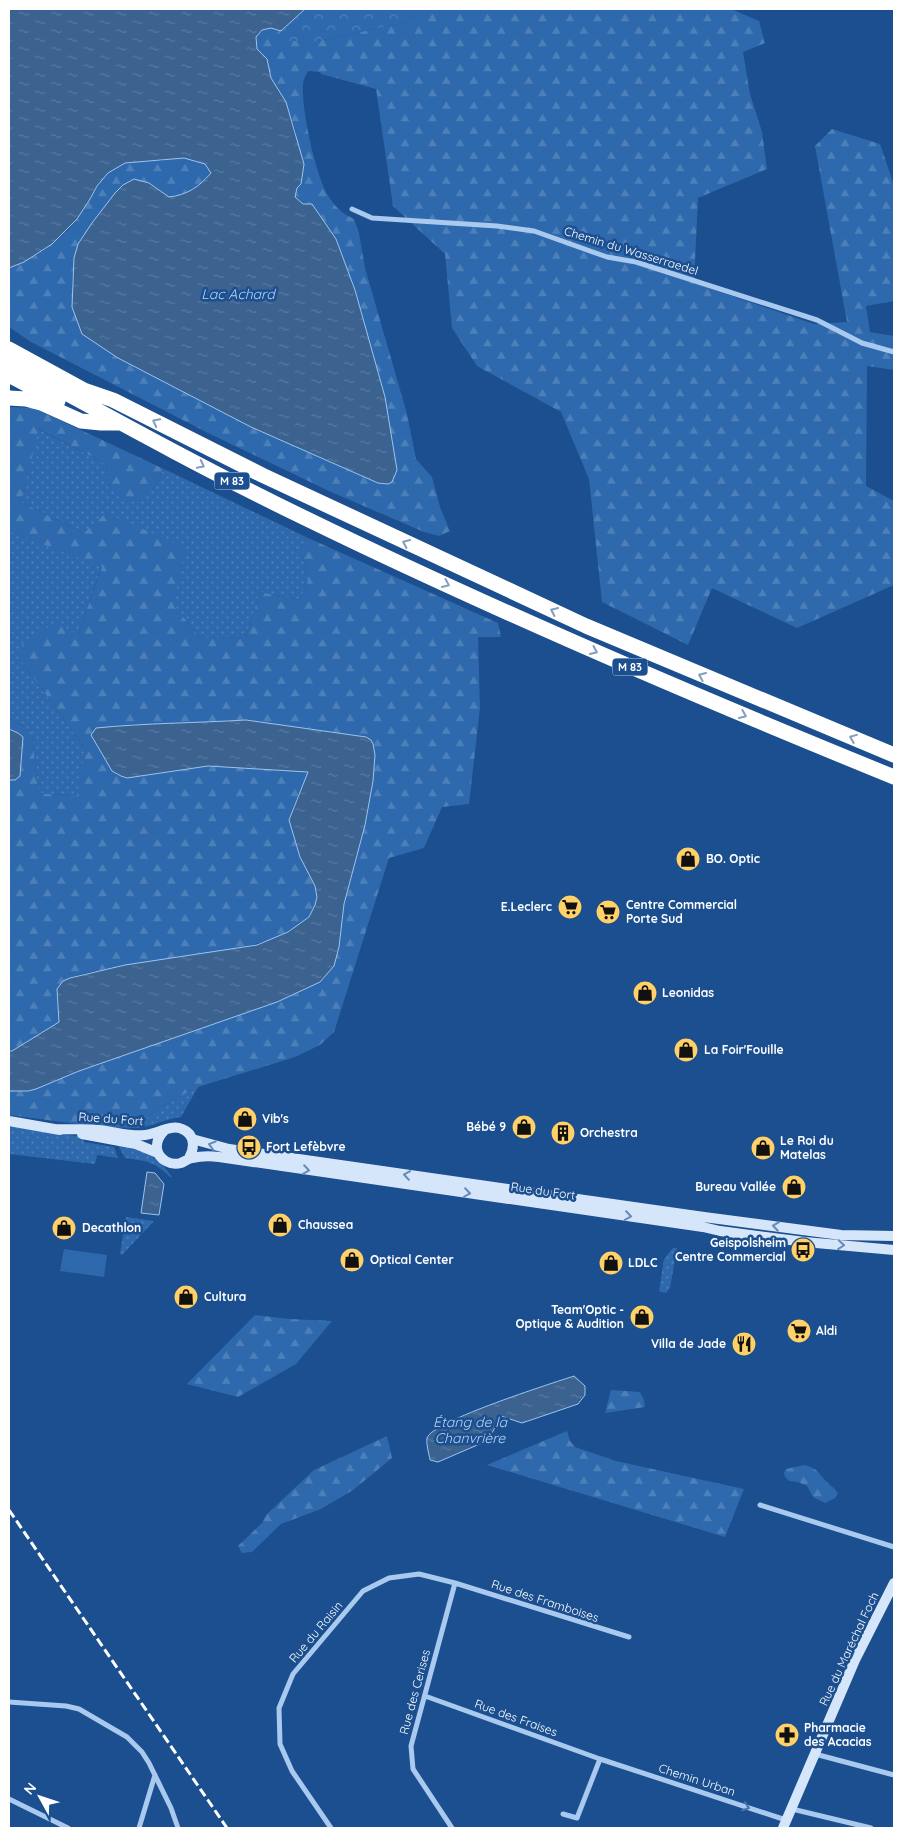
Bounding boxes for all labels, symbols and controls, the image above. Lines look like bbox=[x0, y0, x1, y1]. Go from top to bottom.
street label: Chemin du Wasserraedel bbox=[562, 223, 700, 278]
water label: Lac Achard bbox=[201, 285, 276, 303]
one-way arrow bbox=[152, 418, 161, 428]
one-way arrow bbox=[196, 459, 205, 470]
road number: M 83 bbox=[214, 472, 250, 490]
one-way arrow bbox=[403, 539, 412, 549]
one-way arrow bbox=[441, 578, 450, 589]
one-way arrow bbox=[550, 607, 559, 617]
one-way arrow bbox=[589, 645, 598, 656]
road number: M 83 bbox=[612, 659, 648, 676]
one-way arrow bbox=[698, 671, 707, 682]
one-way arrow bbox=[738, 708, 747, 719]
one-way arrow bbox=[849, 734, 858, 745]
shop icon: BO. Optic bbox=[675, 846, 701, 872]
place label: BO. Optic bbox=[706, 851, 760, 866]
supermarket icon: E.Leclerc bbox=[557, 894, 583, 920]
place label: Centre Commercial Porte Sud bbox=[626, 897, 737, 926]
place label: E.Leclerc bbox=[501, 899, 552, 914]
supermarket icon: Centre Commercial Porte Sud bbox=[595, 899, 621, 925]
shop icon: Leonidas bbox=[632, 980, 658, 1006]
place label: Leonidas bbox=[662, 985, 714, 1000]
shop icon: La Foir'Fouille bbox=[673, 1037, 699, 1063]
place label: La Foir'Fouille bbox=[704, 1042, 784, 1057]
shop icon: Vib's bbox=[232, 1106, 258, 1132]
street label: Rue du Fort bbox=[78, 1109, 144, 1128]
place label: Vib's bbox=[262, 1111, 289, 1126]
shop icon: Bébé 9 bbox=[511, 1114, 537, 1140]
place label: Bébé 9 bbox=[466, 1119, 506, 1134]
building icon: Orchestra bbox=[550, 1120, 576, 1146]
place label: Orchestra bbox=[580, 1125, 638, 1140]
place label: Le Roi du Matelas bbox=[780, 1133, 834, 1162]
bus stop icon: Fort Lefèbvre bbox=[236, 1134, 262, 1160]
shop icon: Le Roi du Matelas bbox=[750, 1135, 776, 1161]
place label: Fort Lefèbvre bbox=[266, 1139, 346, 1154]
one-way arrow bbox=[208, 1141, 217, 1151]
one-way arrow bbox=[302, 1164, 310, 1174]
one-way arrow bbox=[403, 1170, 411, 1181]
shop icon: Bureau Vallée bbox=[781, 1174, 807, 1200]
street label: Rue du Fort bbox=[510, 1179, 576, 1202]
place label: Bureau Vallée bbox=[695, 1179, 776, 1194]
one-way arrow bbox=[463, 1187, 471, 1197]
one-way arrow bbox=[624, 1210, 632, 1220]
shop icon: Chaussea bbox=[267, 1212, 293, 1238]
shop icon: Decathlon bbox=[51, 1215, 77, 1241]
place label: Chaussea bbox=[298, 1217, 353, 1232]
place label: Decathlon bbox=[82, 1220, 141, 1235]
one-way arrow bbox=[772, 1221, 780, 1232]
place label: Geispolsheim Centre Commercial bbox=[675, 1235, 786, 1264]
bus stop icon: Geispolsheim Centre Commercial bbox=[790, 1237, 816, 1263]
one-way arrow bbox=[837, 1239, 845, 1250]
shop icon: Optical Center bbox=[339, 1247, 365, 1273]
shop icon: LDLC bbox=[598, 1250, 624, 1276]
place label: Optical Center bbox=[370, 1252, 454, 1267]
place label: LDLC bbox=[628, 1255, 658, 1270]
shop icon: Cultura bbox=[173, 1284, 199, 1310]
place label: Cultura bbox=[204, 1289, 246, 1304]
place label: Team'Optic - Optique & Audition bbox=[515, 1302, 624, 1331]
shop icon: Team'Optic - Optique & Audition bbox=[629, 1304, 655, 1330]
supermarket icon: Aldi bbox=[786, 1318, 812, 1344]
place label: Aldi bbox=[816, 1323, 837, 1338]
restaurant icon: Villa de Jade bbox=[731, 1331, 757, 1357]
place label: Villa de Jade bbox=[651, 1336, 726, 1351]
water label: Étang de la Chanvrière bbox=[433, 1413, 508, 1447]
street label: Rue des Framboises bbox=[489, 1576, 601, 1625]
street label: Rue du Maréchal Foch bbox=[816, 1589, 882, 1708]
street label: Rue du Raisin bbox=[286, 1598, 346, 1665]
street label: Rue des Cerises bbox=[396, 1647, 433, 1736]
street label: Rue des Fraises bbox=[473, 1696, 560, 1740]
place label: Pharmacie des Acacias bbox=[804, 1720, 872, 1749]
pharmacy icon: Pharmacie des Acacias bbox=[774, 1722, 800, 1748]
street label: Chemin Urban bbox=[657, 1760, 737, 1799]
north arrow bbox=[15, 1772, 65, 1822]
text: N bbox=[20, 1779, 40, 1798]
one-way arrow bbox=[742, 1801, 750, 1811]

